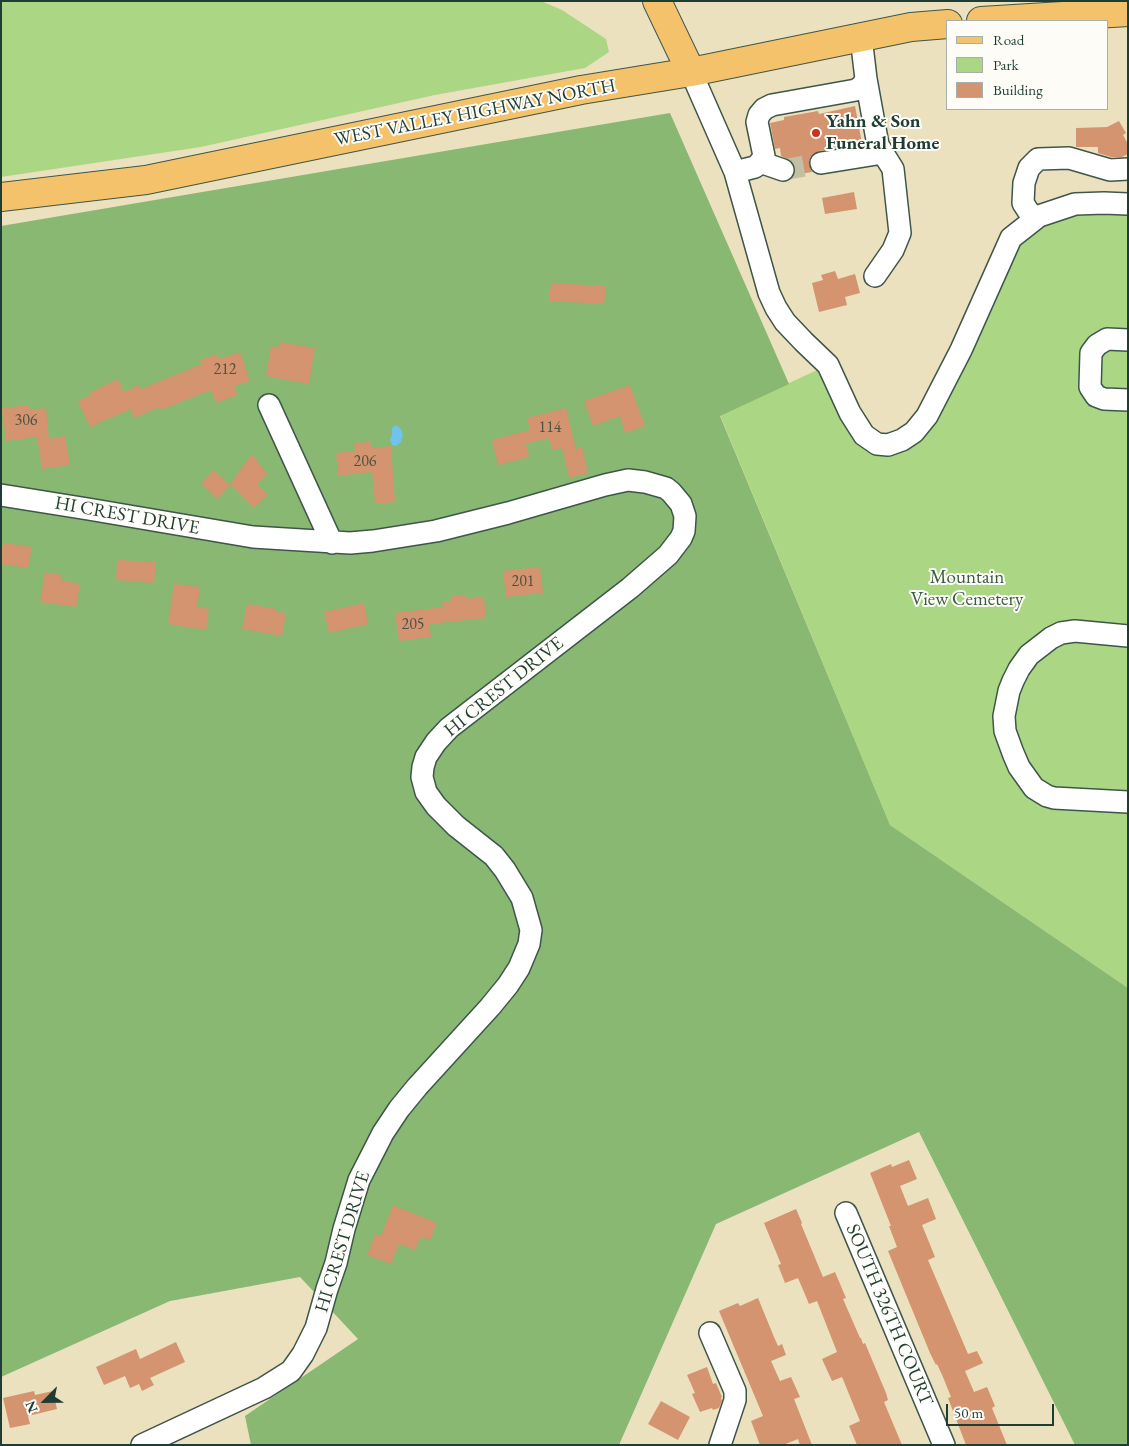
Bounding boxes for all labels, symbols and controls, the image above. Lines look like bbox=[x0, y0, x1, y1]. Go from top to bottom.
legend bbox=[946, 20, 1109, 110]
text: Road bbox=[993, 30, 1024, 49]
text: Park bbox=[993, 55, 1019, 74]
street label: WEST VALLEY HIGHWAY NORTH bbox=[332, 74, 618, 152]
text: Building bbox=[993, 80, 1043, 99]
place label: Yahn & Son Funeral Home bbox=[826, 111, 939, 155]
marker: Yahn & Son Funeral Home bbox=[810, 127, 822, 139]
house number: 212 bbox=[213, 360, 237, 380]
house number: 306 bbox=[14, 411, 38, 431]
house number: 114 bbox=[538, 418, 562, 438]
house number: 206 bbox=[353, 452, 377, 472]
street label: HI CREST DRIVE bbox=[53, 492, 201, 540]
park label: Mountain View Cemetery bbox=[911, 567, 1023, 611]
house number: 201 bbox=[511, 572, 535, 592]
house number: 205 bbox=[401, 615, 425, 635]
street label: HI CREST DRIVE bbox=[440, 632, 568, 742]
street label: HI CREST DRIVE bbox=[311, 1169, 375, 1315]
street label: SOUTH 326TH COURT bbox=[840, 1221, 938, 1409]
north arrow bbox=[20, 1376, 70, 1426]
scale bar bbox=[949, 1394, 1056, 1426]
text: N bbox=[21, 1398, 42, 1416]
text: 50 m bbox=[954, 1403, 983, 1422]

